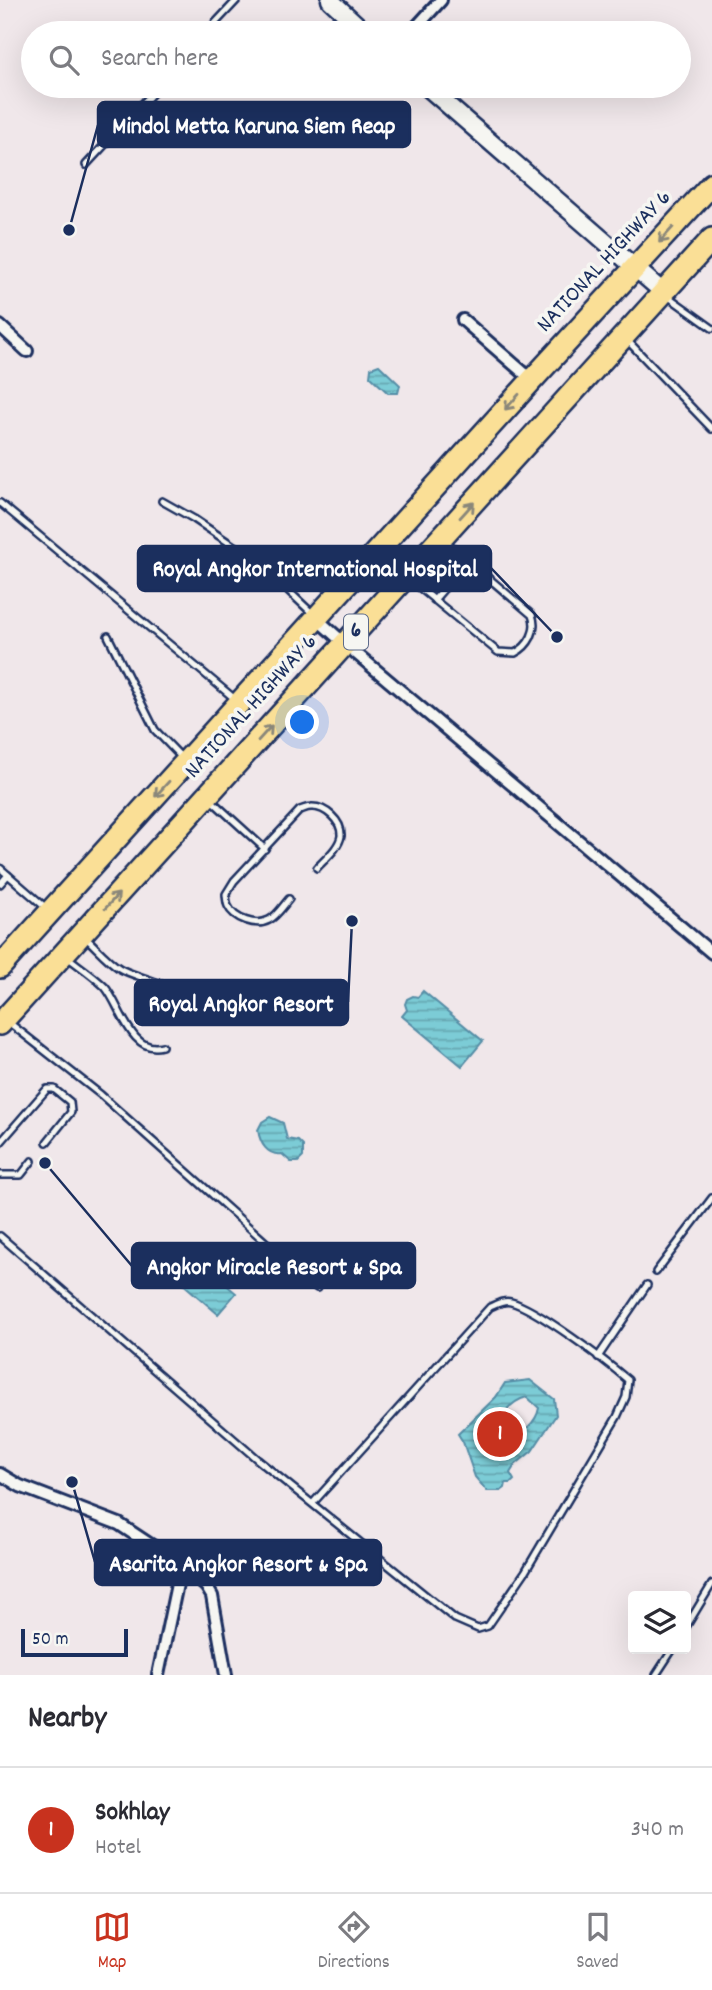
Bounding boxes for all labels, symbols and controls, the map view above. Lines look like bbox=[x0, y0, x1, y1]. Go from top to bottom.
search box bbox=[21, 21, 691, 98]
icon: search bbox=[45, 41, 83, 79]
text: Search here bbox=[101, 41, 219, 78]
callout: Mindol Metta Karuna Siem Reap bbox=[98, 102, 410, 147]
text: Mindol Metta Karuna Siem Reap bbox=[112, 111, 396, 145]
street label: NATIONAL HIGHWAY 6 bbox=[530, 183, 680, 341]
one-way arrow bbox=[658, 226, 674, 244]
one-way arrow bbox=[504, 393, 520, 411]
one-way arrow bbox=[459, 501, 475, 519]
callout: Royal Angkor International Hospital bbox=[138, 546, 491, 591]
text: Royal Angkor International Hospital bbox=[152, 554, 478, 588]
road number: 6 bbox=[344, 614, 368, 650]
street label: NATIONAL HIGHWAY 6 bbox=[178, 627, 326, 787]
your location bbox=[285, 705, 319, 739]
one-way arrow bbox=[256, 724, 272, 742]
one-way arrow bbox=[154, 780, 171, 797]
one-way arrow bbox=[104, 892, 120, 910]
callout: Royal Angkor Resort bbox=[135, 980, 348, 1025]
text: Royal Angkor Resort bbox=[149, 989, 334, 1023]
callout: Angkor Miracle Resort & Spa bbox=[132, 1243, 415, 1288]
text: Angkor Miracle Resort & Spa bbox=[147, 1252, 402, 1286]
pin: 1 bbox=[477, 1408, 523, 1460]
callout: Asarita Angkor Resort & Spa bbox=[95, 1540, 381, 1585]
text: Asarita Angkor Resort & Spa bbox=[109, 1549, 368, 1583]
map controls bbox=[628, 1591, 691, 1654]
button: layers bbox=[628, 1591, 691, 1654]
scale bar bbox=[21, 1626, 128, 1658]
text: 50 m bbox=[32, 1627, 69, 1654]
text: Nearby bbox=[28, 1699, 106, 1742]
text: Sokhlay bbox=[95, 1795, 170, 1832]
text: 1 bbox=[48, 1814, 54, 1847]
text: 340 m bbox=[631, 1814, 684, 1847]
text: Hotel bbox=[95, 1832, 141, 1865]
tab: Map bbox=[93, 1908, 131, 1977]
tab: Directions bbox=[318, 1908, 390, 1977]
tab: Saved bbox=[576, 1908, 619, 1977]

